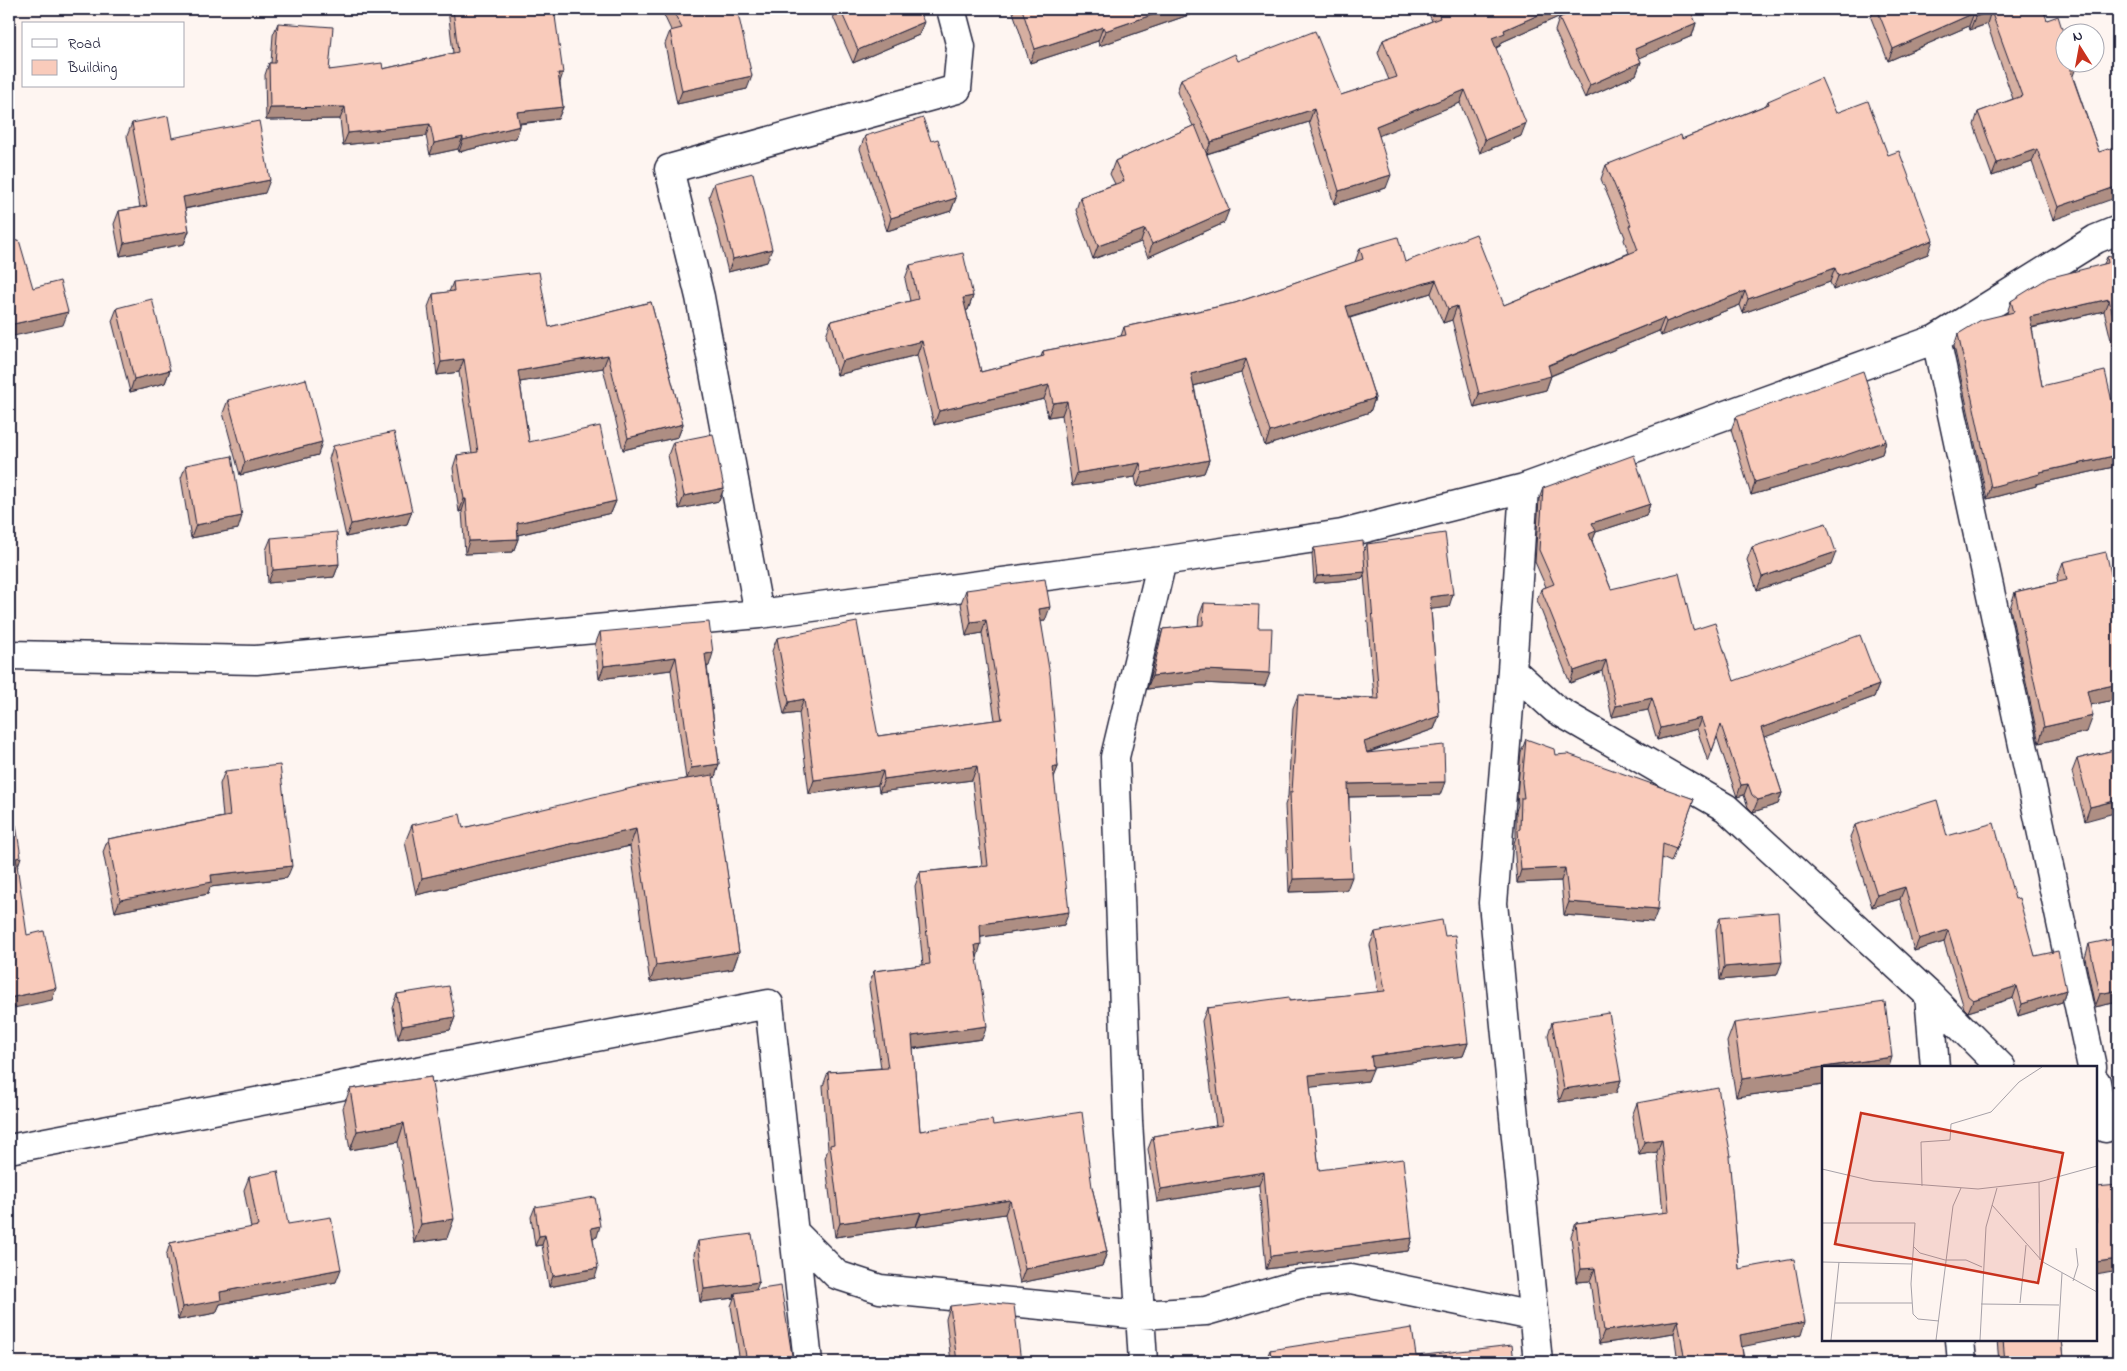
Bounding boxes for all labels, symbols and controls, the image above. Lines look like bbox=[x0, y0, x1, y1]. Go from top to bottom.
legend bbox=[22, 22, 185, 88]
north arrow bbox=[2054, 22, 2104, 72]
text: N bbox=[2071, 26, 2084, 48]
text: Road bbox=[68, 33, 101, 55]
text: Building bbox=[67, 57, 117, 80]
inset map bbox=[1822, 1066, 2097, 1341]

